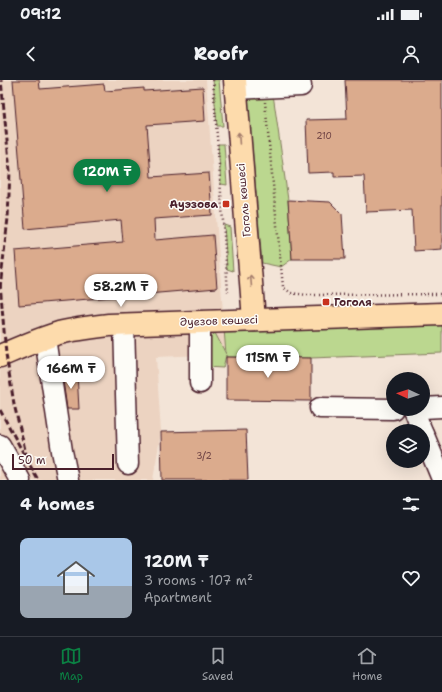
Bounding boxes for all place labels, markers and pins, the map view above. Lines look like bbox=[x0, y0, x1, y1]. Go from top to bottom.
pin: 120M ₸ bbox=[74, 159, 140, 193]
place label: Ауэзова bbox=[170, 197, 218, 212]
marker: Ауэзова bbox=[221, 199, 231, 209]
pin: 58.2M ₸ bbox=[84, 274, 158, 308]
place label: Гоголя bbox=[334, 295, 372, 310]
marker: Гоголя bbox=[321, 297, 331, 307]
pin: 115M ₸ bbox=[235, 345, 301, 379]
pin: 166M ₸ bbox=[38, 356, 104, 390]

